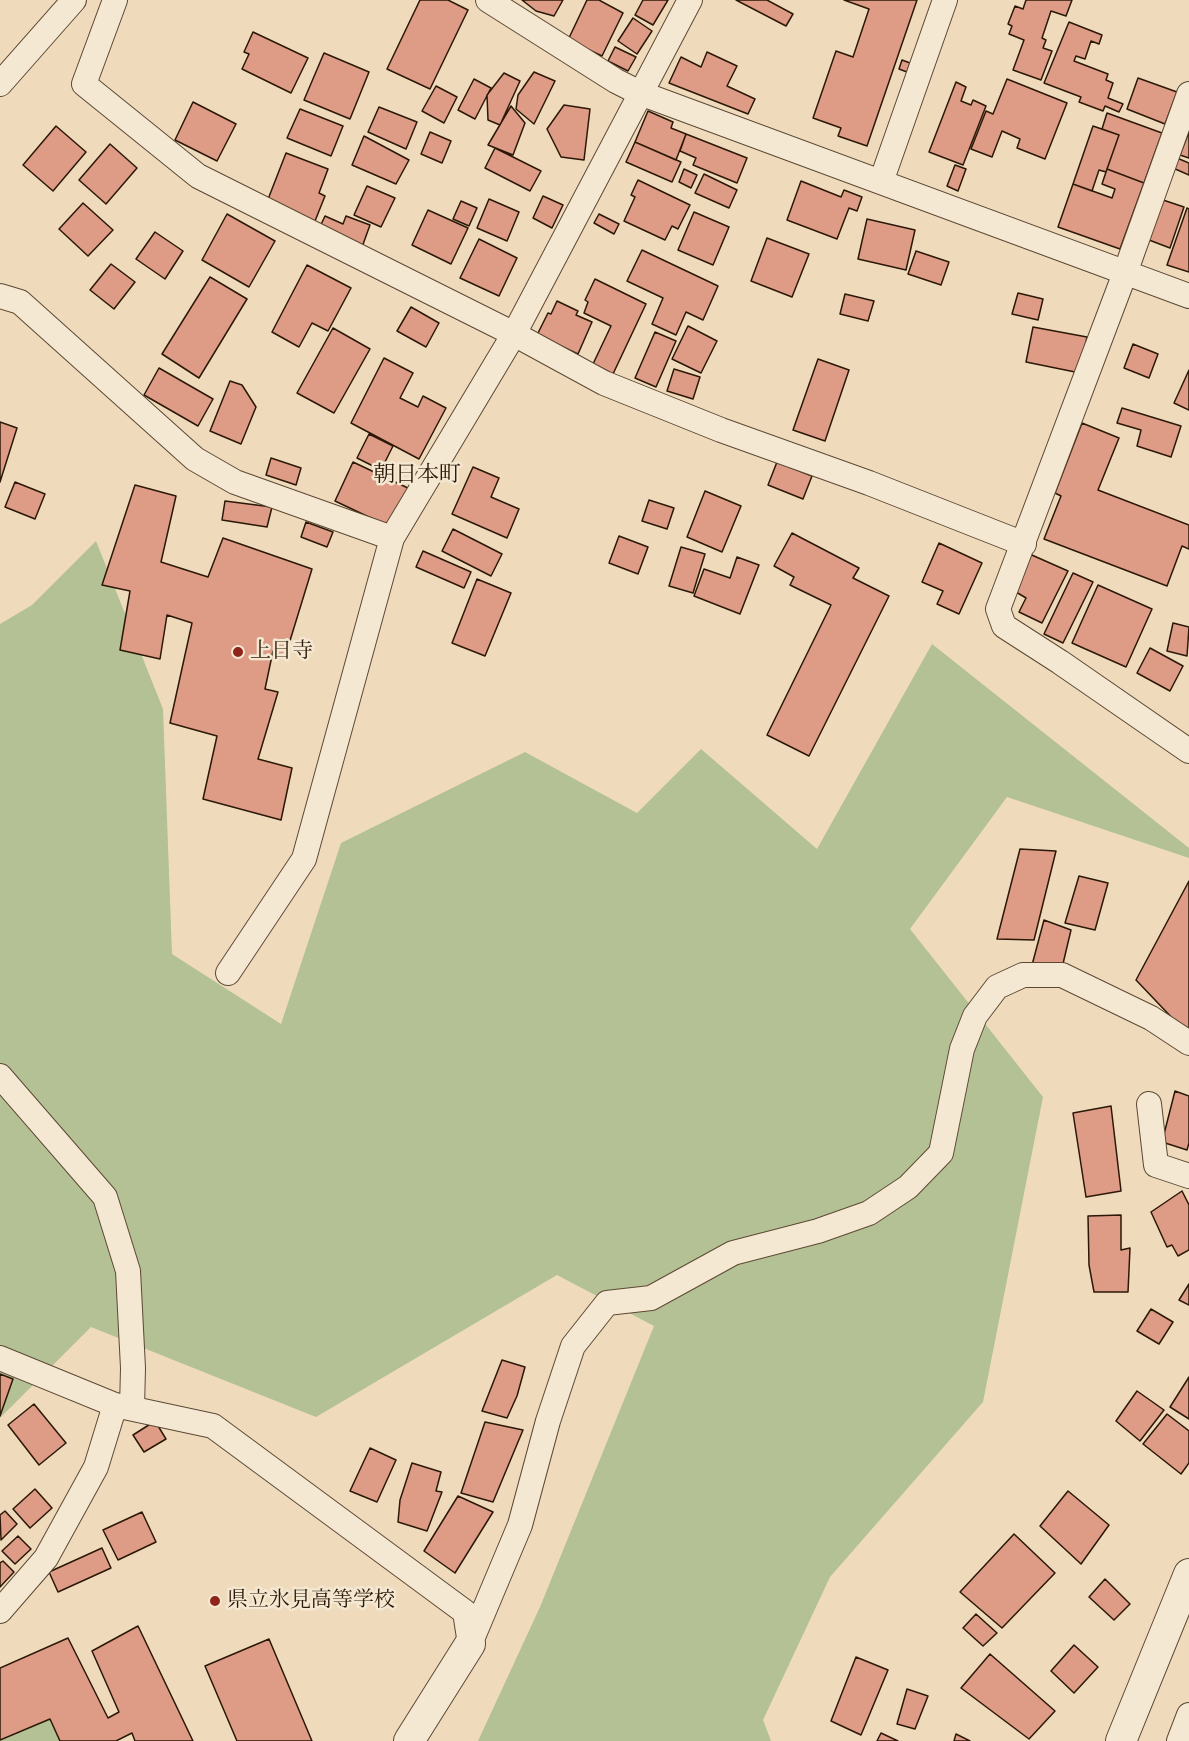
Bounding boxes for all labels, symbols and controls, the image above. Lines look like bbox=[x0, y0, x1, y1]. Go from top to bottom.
district label: 朝日本町 bbox=[373, 463, 461, 489]
place label: 上日寺 bbox=[250, 639, 313, 665]
marker: 上日寺 bbox=[231, 645, 245, 659]
place label: 県立氷見高等学校 bbox=[227, 1588, 395, 1614]
marker: 県立氷見高等学校 bbox=[208, 1594, 222, 1608]

